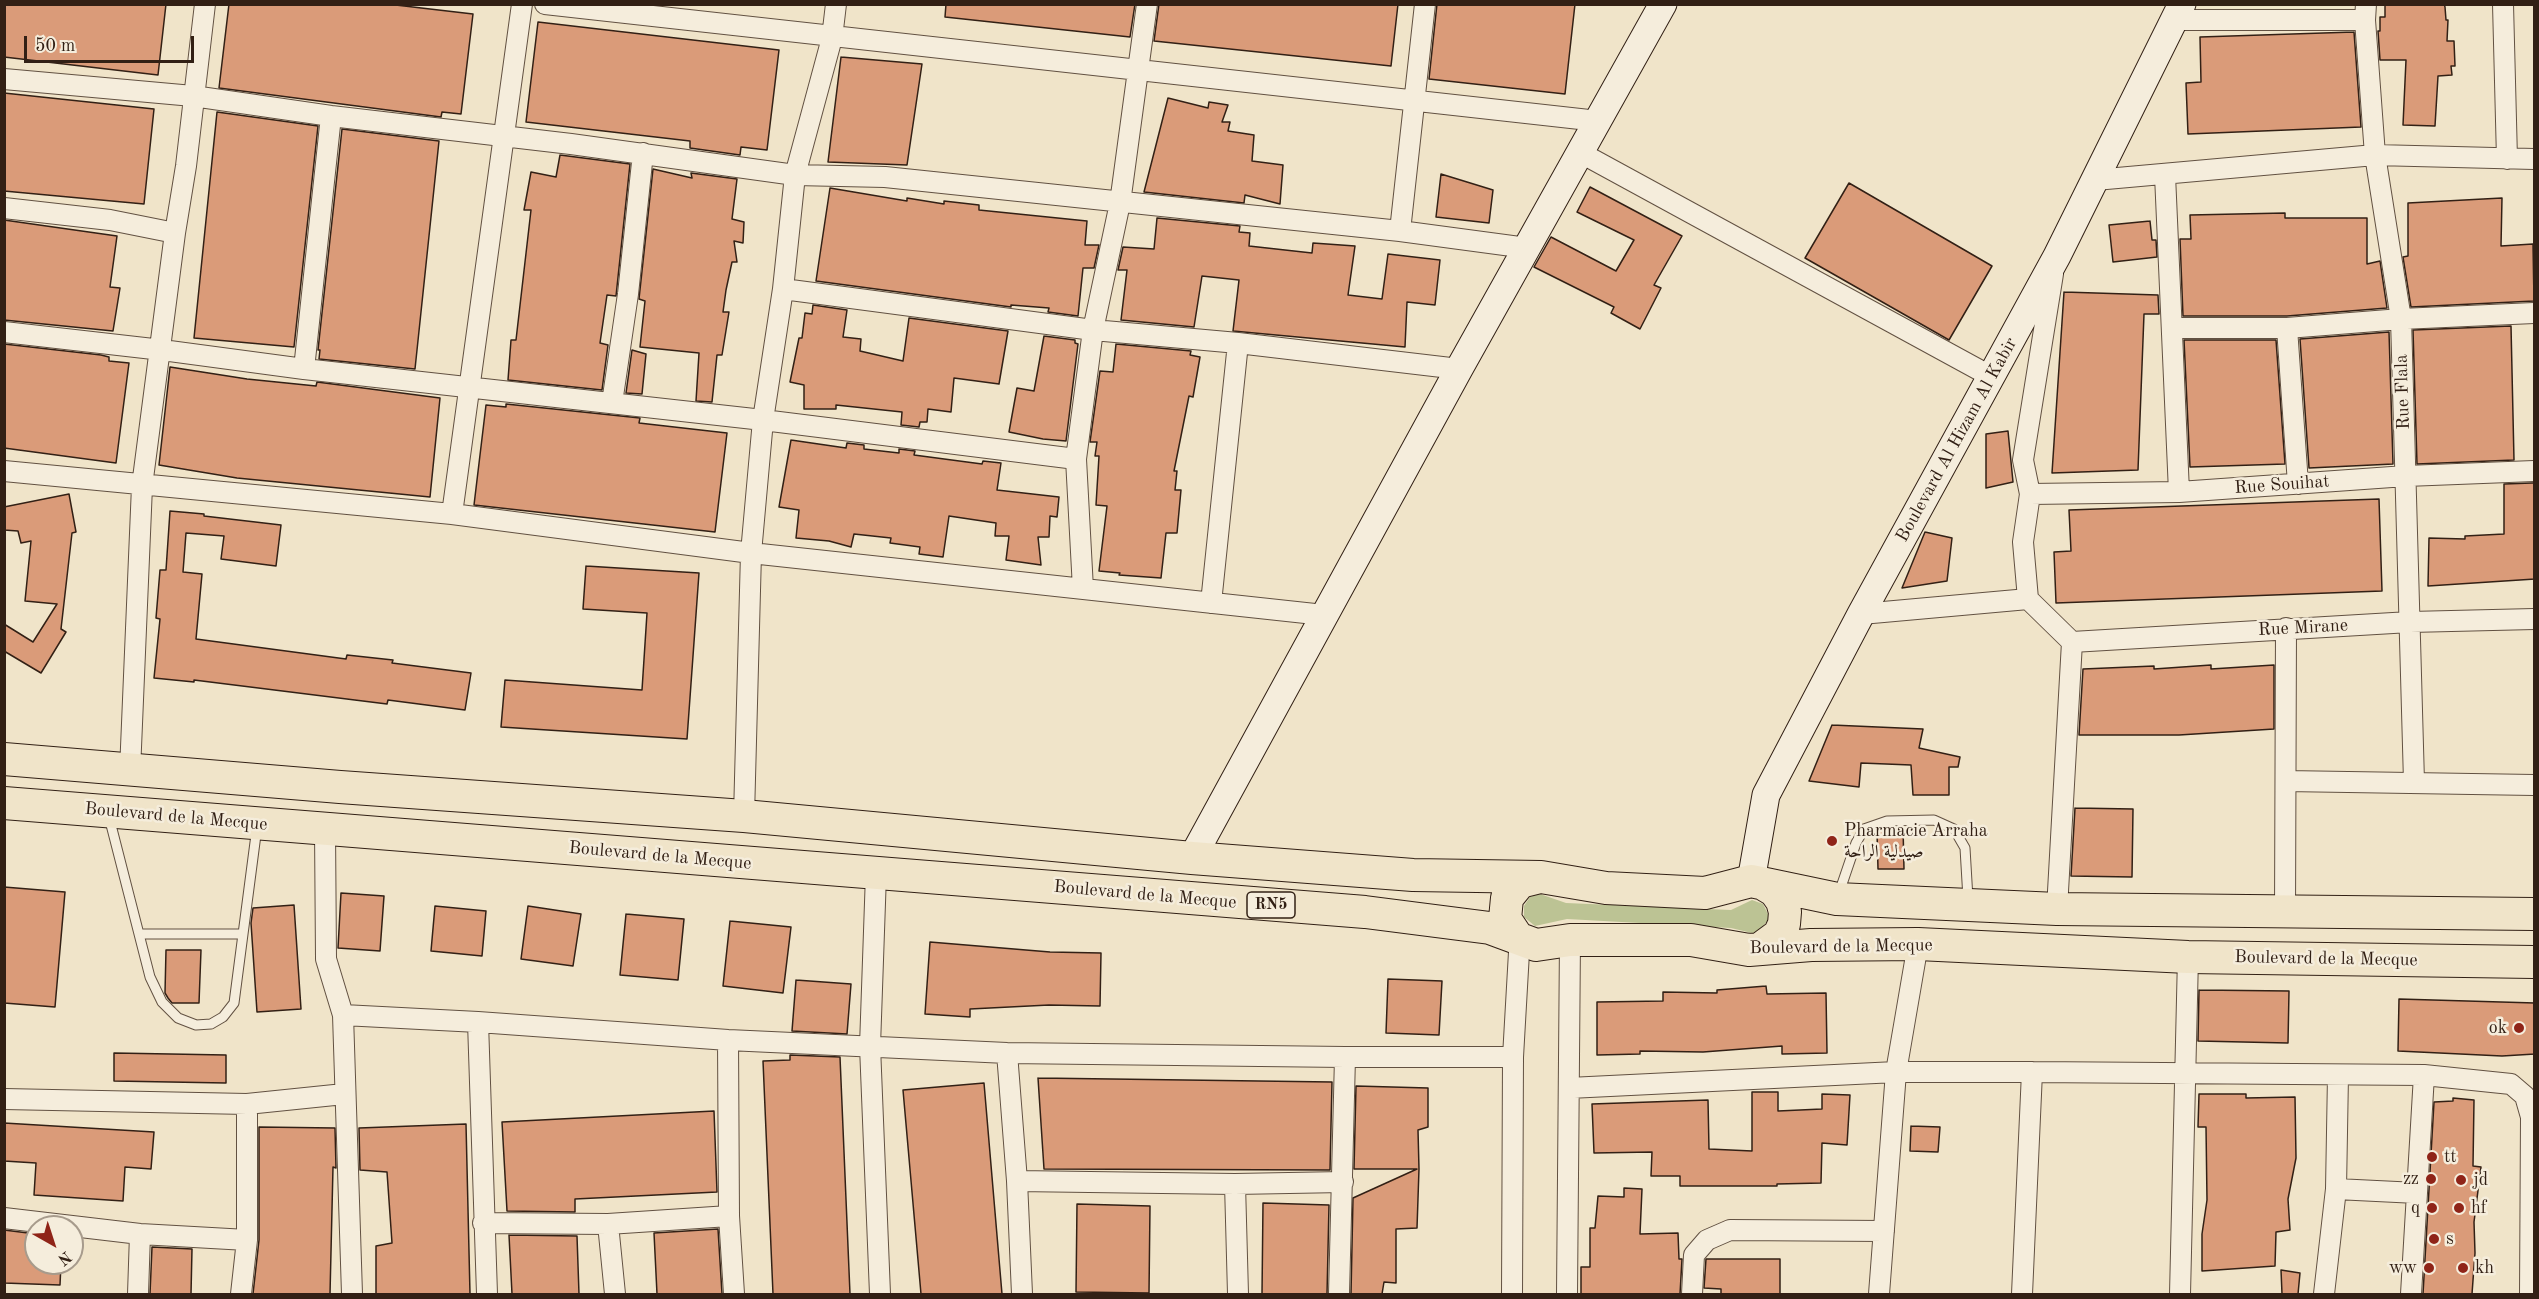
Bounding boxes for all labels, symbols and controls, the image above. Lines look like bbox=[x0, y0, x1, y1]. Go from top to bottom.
scale bar bbox=[27, 24, 196, 62]
text: 50 m bbox=[35, 37, 75, 55]
street label: Boulevard Al Hizam Al Kabir bbox=[1892, 334, 2022, 546]
street label: Rue Flala bbox=[2391, 354, 2415, 430]
street label: Rue Souihat bbox=[2234, 471, 2330, 499]
street label: Rue Mirane bbox=[2257, 615, 2349, 641]
street label: Boulevard de la Mecque bbox=[84, 798, 268, 836]
place label: Pharmacie Arraha صيدلية الراحة bbox=[1844, 820, 1988, 862]
marker: Pharmacie Arraha صيدلية الراحة bbox=[1825, 834, 1839, 848]
street label: Boulevard de la Mecque bbox=[568, 837, 752, 875]
street label: Boulevard de la Mecque bbox=[1053, 876, 1237, 914]
road number: RN5 bbox=[1247, 892, 1295, 918]
street label: Boulevard de la Mecque bbox=[1749, 935, 1933, 959]
street label: Boulevard de la Mecque bbox=[2234, 947, 2418, 971]
place label: ok bbox=[2489, 1017, 2507, 1039]
marker: ok bbox=[2512, 1021, 2526, 1035]
place label: tt bbox=[2444, 1146, 2457, 1168]
marker: tt bbox=[2425, 1150, 2439, 1164]
place label: zz bbox=[2403, 1168, 2419, 1190]
place label: jd bbox=[2473, 1169, 2488, 1191]
marker: zz bbox=[2424, 1172, 2438, 1186]
marker: jd bbox=[2454, 1173, 2468, 1187]
place label: q bbox=[2411, 1197, 2420, 1219]
place label: hf bbox=[2471, 1197, 2487, 1219]
marker: q bbox=[2425, 1201, 2439, 1215]
marker: hf bbox=[2452, 1201, 2466, 1215]
north arrow bbox=[24, 1215, 84, 1275]
place label: s bbox=[2446, 1228, 2454, 1250]
marker: s bbox=[2427, 1232, 2441, 1246]
text: N bbox=[54, 1247, 74, 1267]
place label: ww bbox=[2389, 1257, 2417, 1279]
place label: kh bbox=[2475, 1257, 2494, 1279]
marker: ww bbox=[2422, 1261, 2436, 1275]
marker: kh bbox=[2456, 1261, 2470, 1275]

